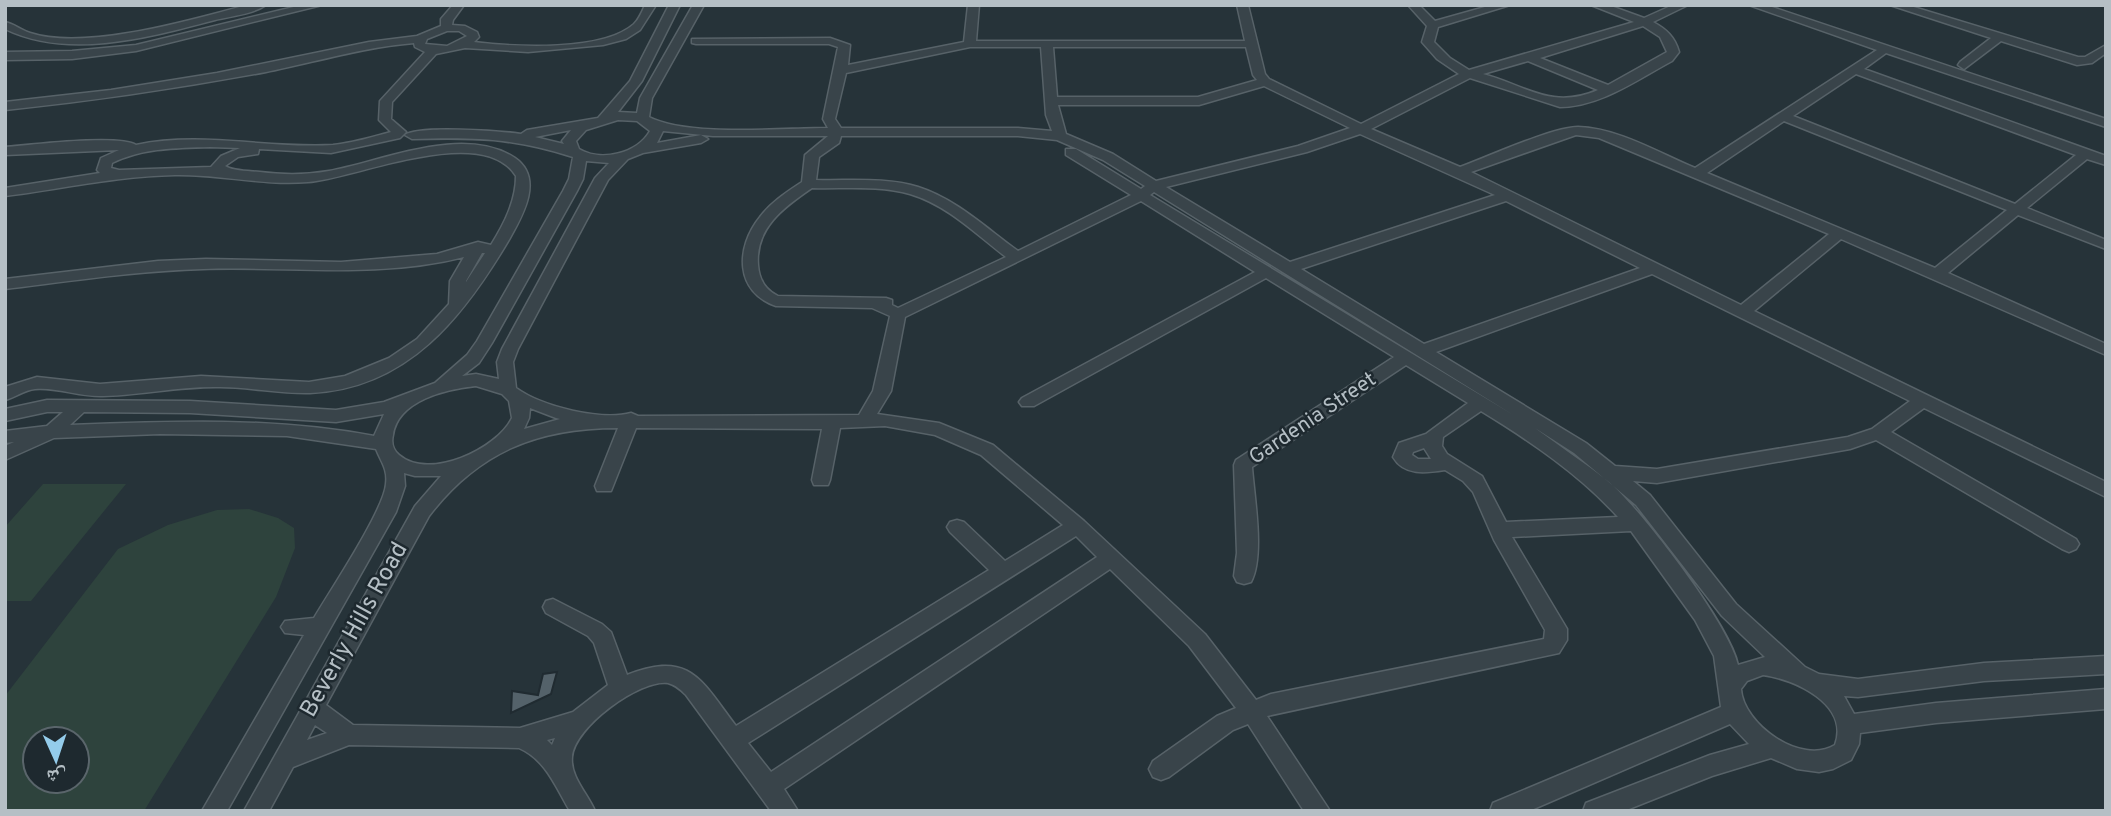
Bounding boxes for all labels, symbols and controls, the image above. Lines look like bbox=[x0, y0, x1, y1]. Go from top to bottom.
street label: Gardenia Street bbox=[1244, 367, 1382, 471]
street label: Beverly Hills Road bbox=[294, 537, 416, 723]
north arrow bbox=[21, 725, 91, 795]
text: ش bbox=[46, 762, 67, 787]

